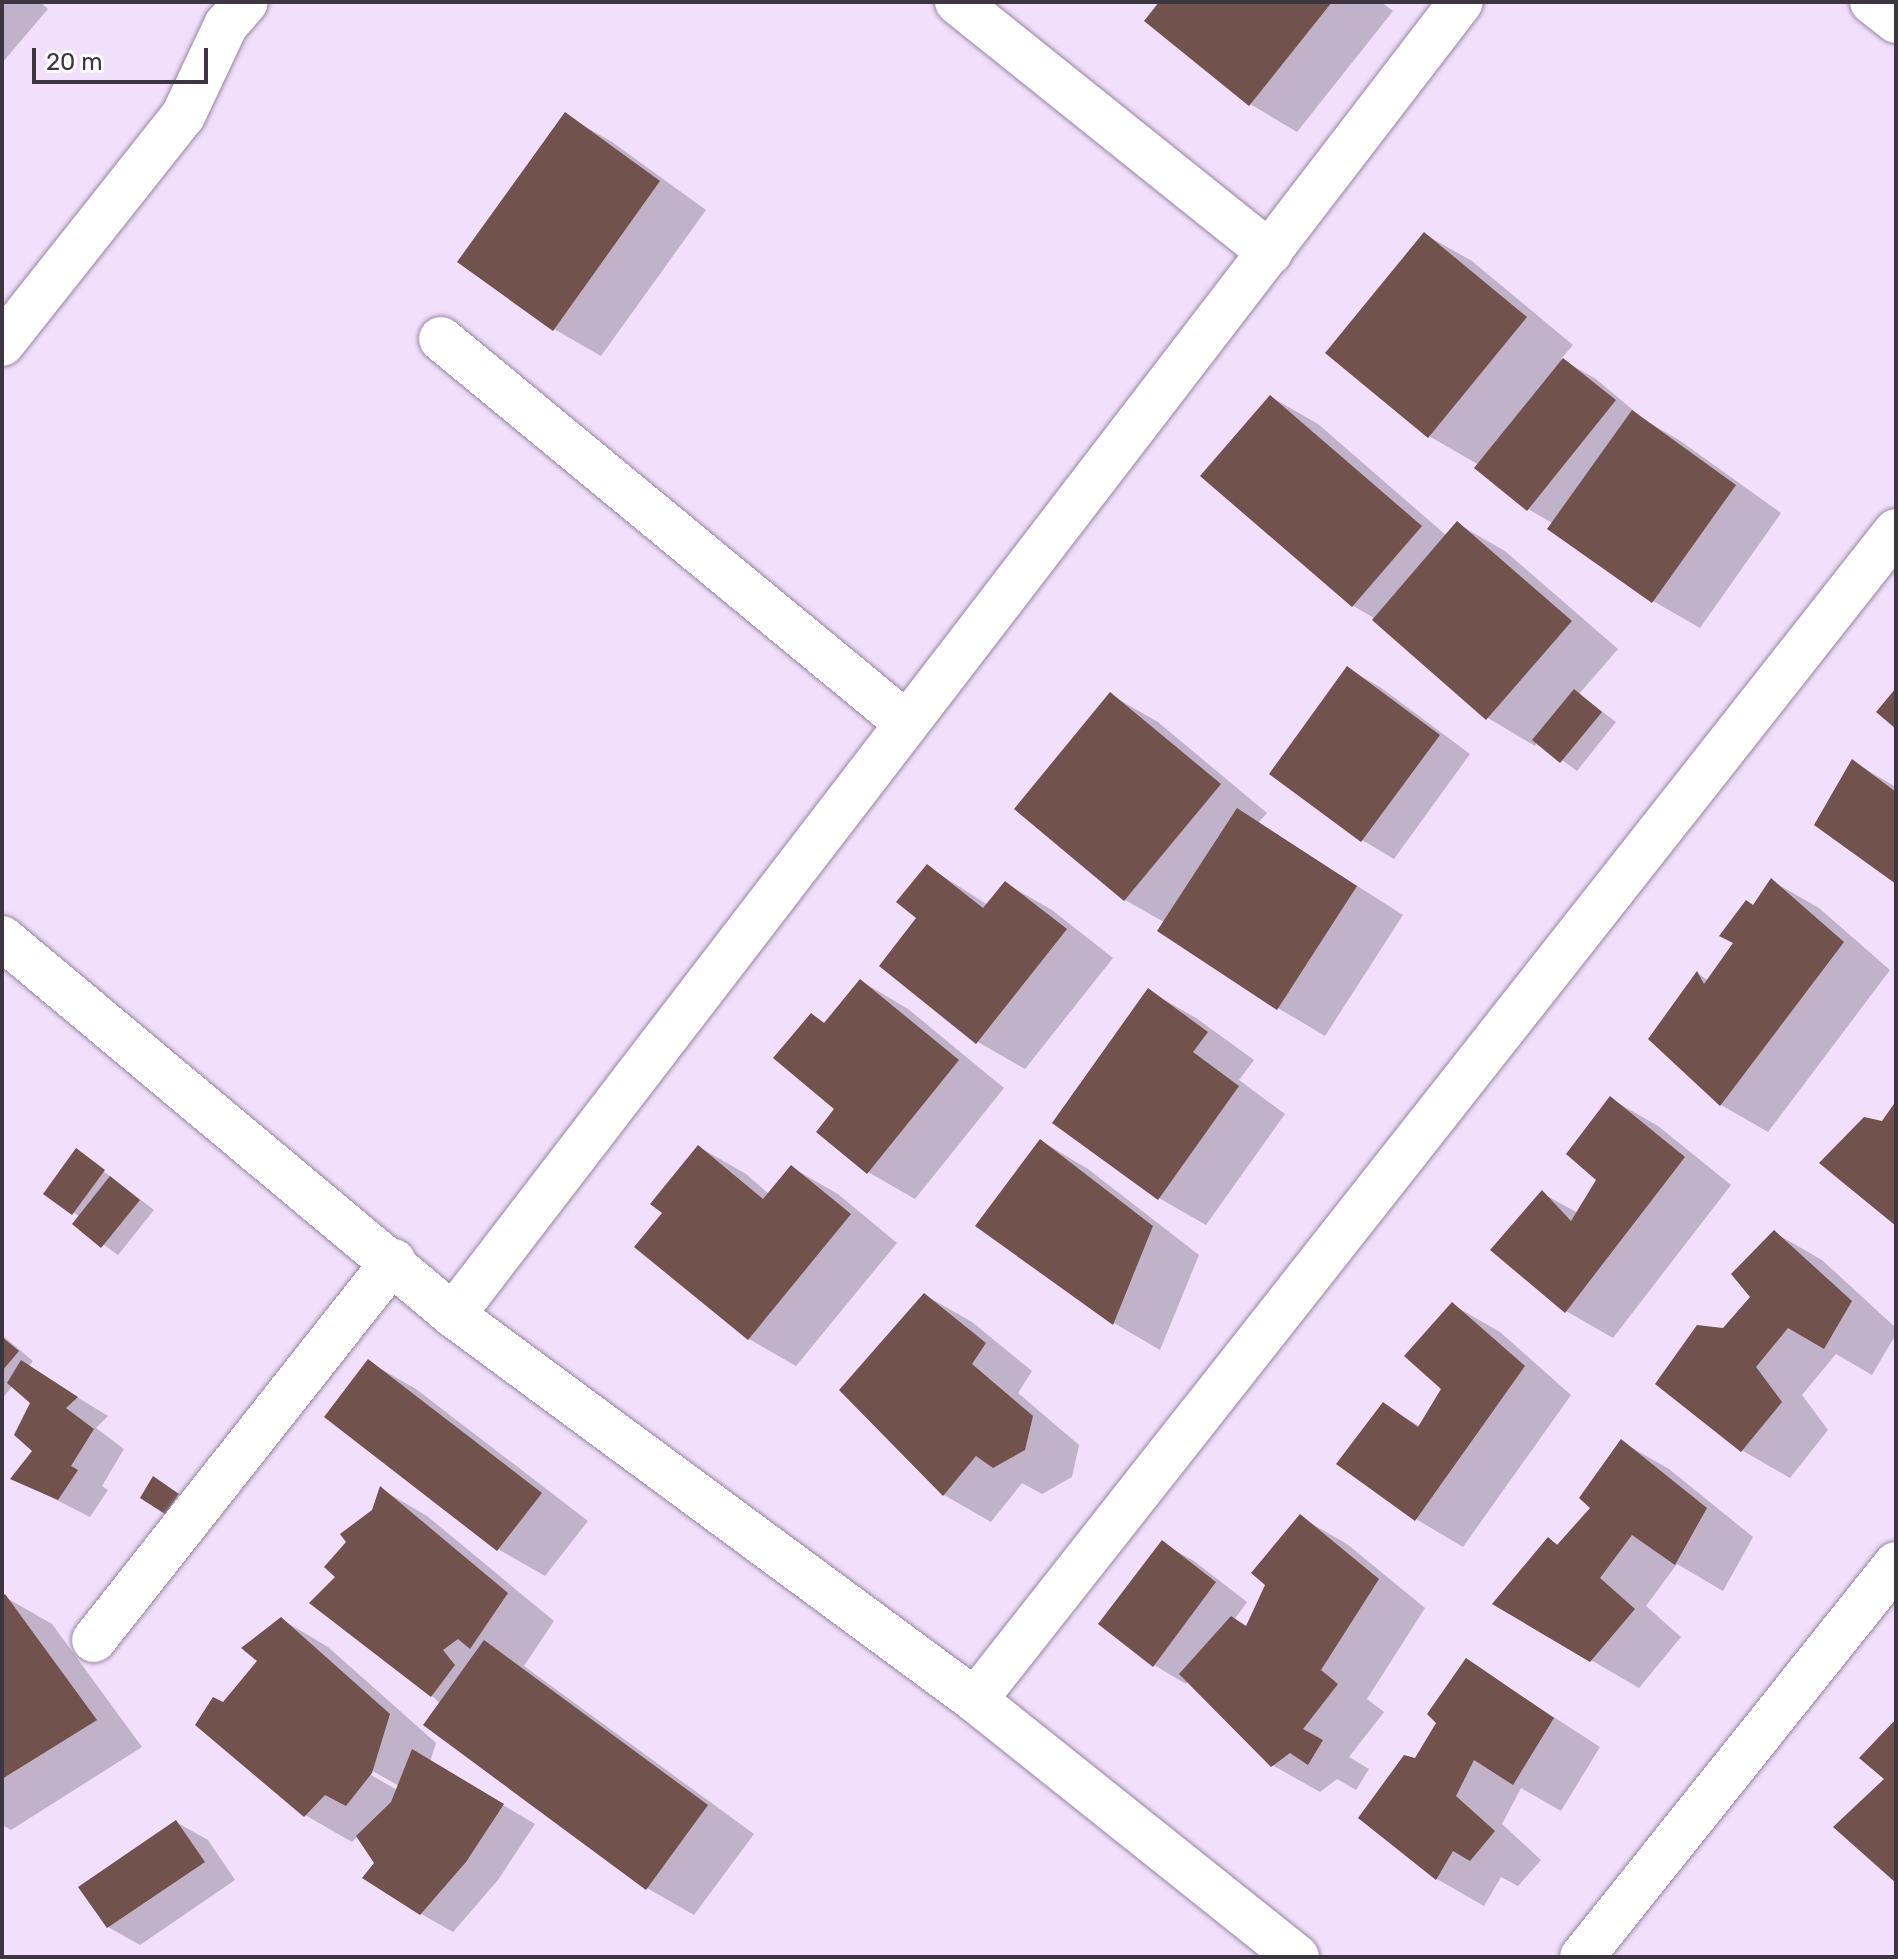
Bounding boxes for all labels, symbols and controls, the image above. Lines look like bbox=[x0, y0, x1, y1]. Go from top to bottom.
scale bar bbox=[36, 32, 212, 82]
text: 20 m bbox=[46, 48, 103, 76]

